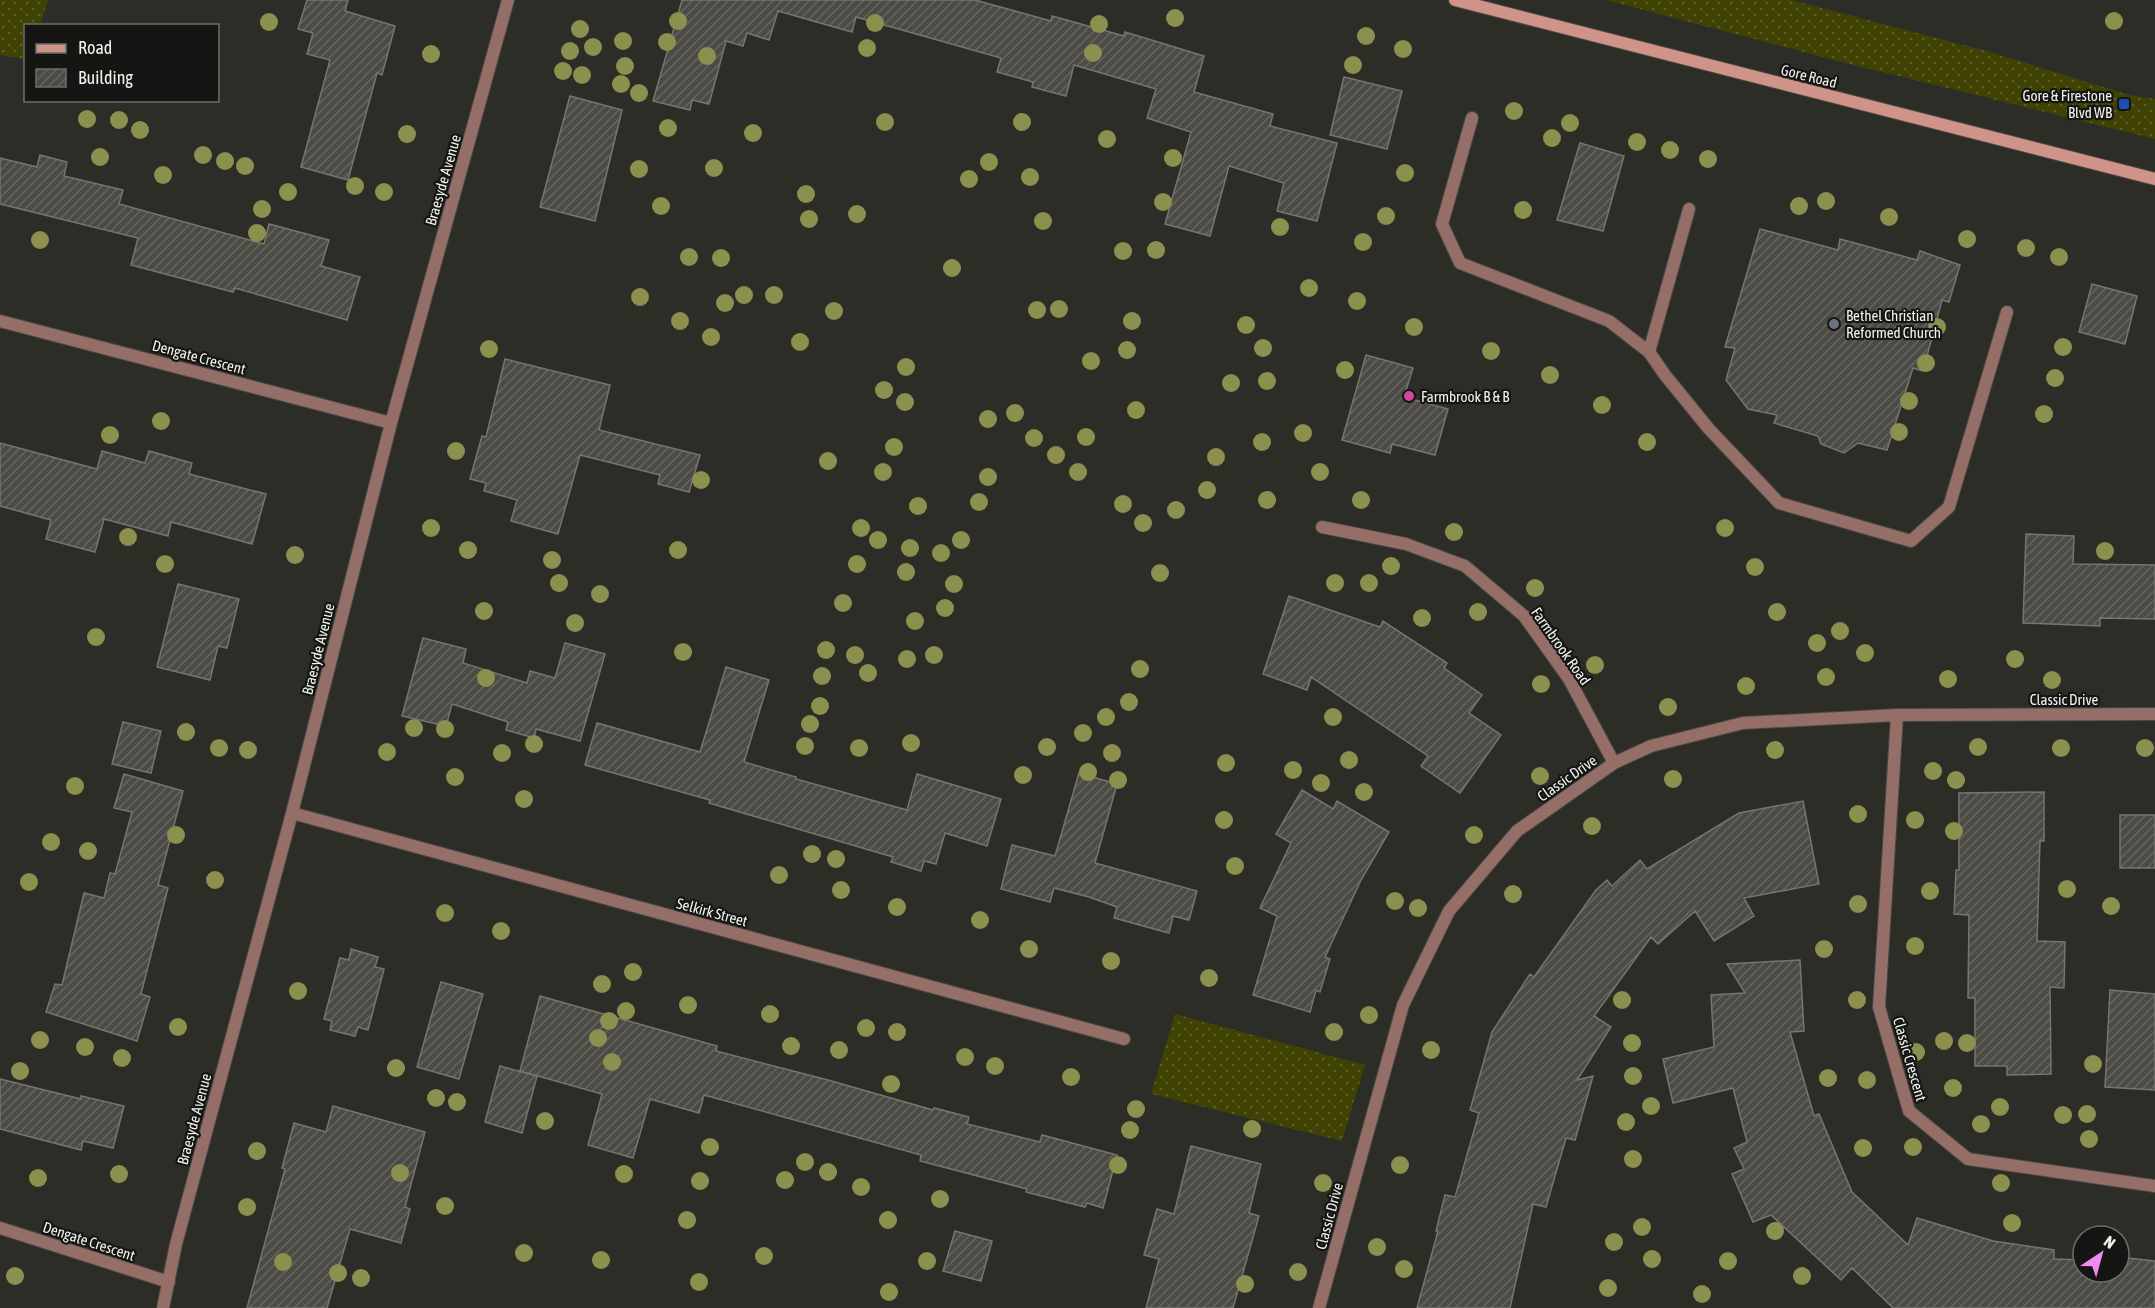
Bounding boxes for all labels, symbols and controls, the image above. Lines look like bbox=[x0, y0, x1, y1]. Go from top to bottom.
legend bbox=[24, 24, 219, 102]
text: Road bbox=[78, 37, 112, 58]
street label: Gore Road bbox=[1779, 61, 1839, 91]
text: Building bbox=[78, 67, 133, 88]
place label: Gore & Firestone Blvd WB bbox=[2023, 87, 2112, 121]
marker: Gore & Firestone Blvd WB bbox=[2117, 97, 2131, 111]
street label: Braesyde Avenue bbox=[422, 132, 464, 227]
place label: Bethel Christian Reformed Church bbox=[1846, 307, 1941, 341]
marker: Bethel Christian Reformed Church bbox=[1827, 317, 1841, 331]
street label: Dengate Crescent bbox=[150, 336, 248, 378]
place label: Farmbrook B & B bbox=[1421, 388, 1509, 405]
marker: Farmbrook B & B bbox=[1402, 389, 1416, 403]
street label: Braesyde Avenue bbox=[298, 601, 338, 697]
street label: Farmbrook Road bbox=[1528, 604, 1594, 688]
street label: Classic Drive bbox=[2030, 691, 2098, 708]
street label: Classic Drive bbox=[1534, 751, 1600, 805]
street label: Selkirk Street bbox=[675, 894, 749, 930]
street label: Classic Crescent bbox=[1890, 1015, 1930, 1103]
street label: Braesyde Avenue bbox=[174, 1071, 214, 1167]
street label: Classic Drive bbox=[1312, 1181, 1346, 1251]
street label: Dengate Crescent bbox=[41, 1218, 137, 1264]
north arrow bbox=[2071, 1224, 2131, 1284]
text: N bbox=[2101, 1232, 2119, 1252]

